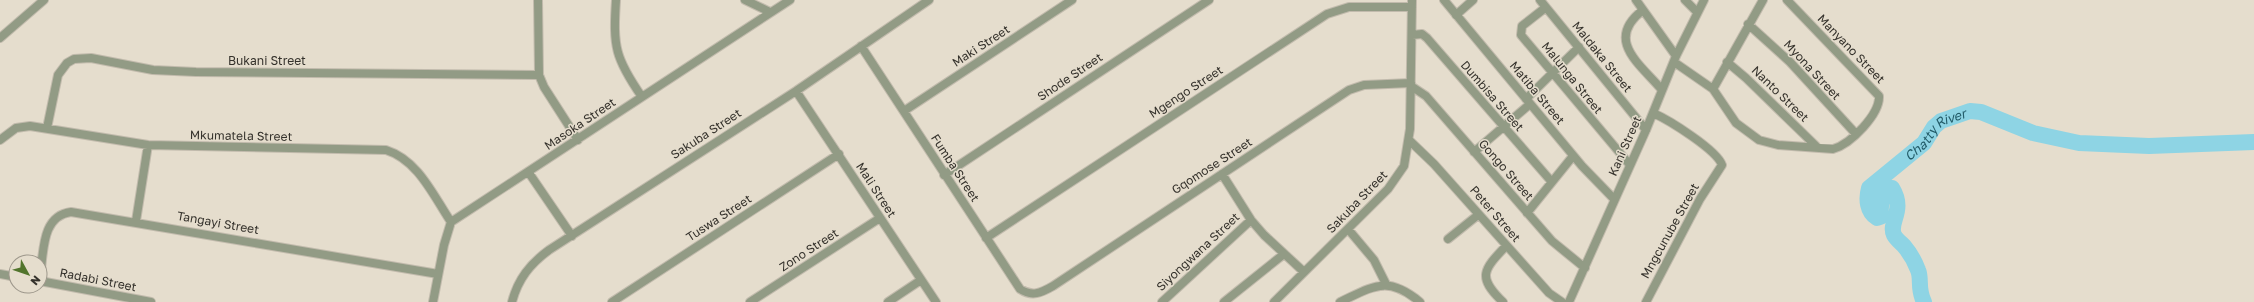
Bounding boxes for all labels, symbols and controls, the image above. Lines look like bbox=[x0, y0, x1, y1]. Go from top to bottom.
street label: Manyano Street bbox=[1815, 11, 1888, 87]
street label: Maldaka Street bbox=[1569, 18, 1636, 95]
street label: Maki Street bbox=[949, 21, 1012, 70]
street label: Myona Street bbox=[1781, 37, 1844, 103]
street label: Malunga Street bbox=[1539, 39, 1606, 117]
street label: Shode Street bbox=[1034, 49, 1105, 104]
street label: Bukani Street bbox=[228, 53, 306, 68]
street label: Dumbisa Street bbox=[1458, 57, 1527, 134]
street label: Matiba Street bbox=[1507, 58, 1568, 127]
street label: Mgengo Street bbox=[1146, 62, 1226, 121]
street label: Nanto Street bbox=[1749, 63, 1812, 125]
street label: Masoka Street bbox=[541, 94, 618, 153]
water label: Chatty River bbox=[1901, 104, 1970, 164]
street label: Sakuba Street bbox=[668, 105, 744, 162]
street label: Kani Street bbox=[1605, 113, 1645, 178]
street label: Mkumatela Street bbox=[190, 127, 293, 144]
street label: Fumba Street bbox=[928, 131, 983, 205]
street label: Gqomose Street bbox=[1169, 134, 1255, 197]
street label: Gongo Street bbox=[1476, 136, 1537, 203]
street label: Mali Street bbox=[853, 159, 900, 220]
street label: Sakuba Street bbox=[1323, 167, 1390, 236]
street label: Mngcunube Street bbox=[1637, 180, 1702, 281]
street label: Peter Street bbox=[1467, 182, 1524, 245]
street label: Tuswa Street bbox=[683, 191, 754, 244]
street label: Tangayi Street bbox=[176, 208, 260, 237]
street label: Siyongwana Street bbox=[1153, 209, 1243, 294]
street label: Zono Street bbox=[776, 225, 841, 274]
north arrow bbox=[8, 254, 48, 294]
street label: Radabi Street bbox=[58, 265, 138, 294]
text: N bbox=[28, 273, 44, 288]

